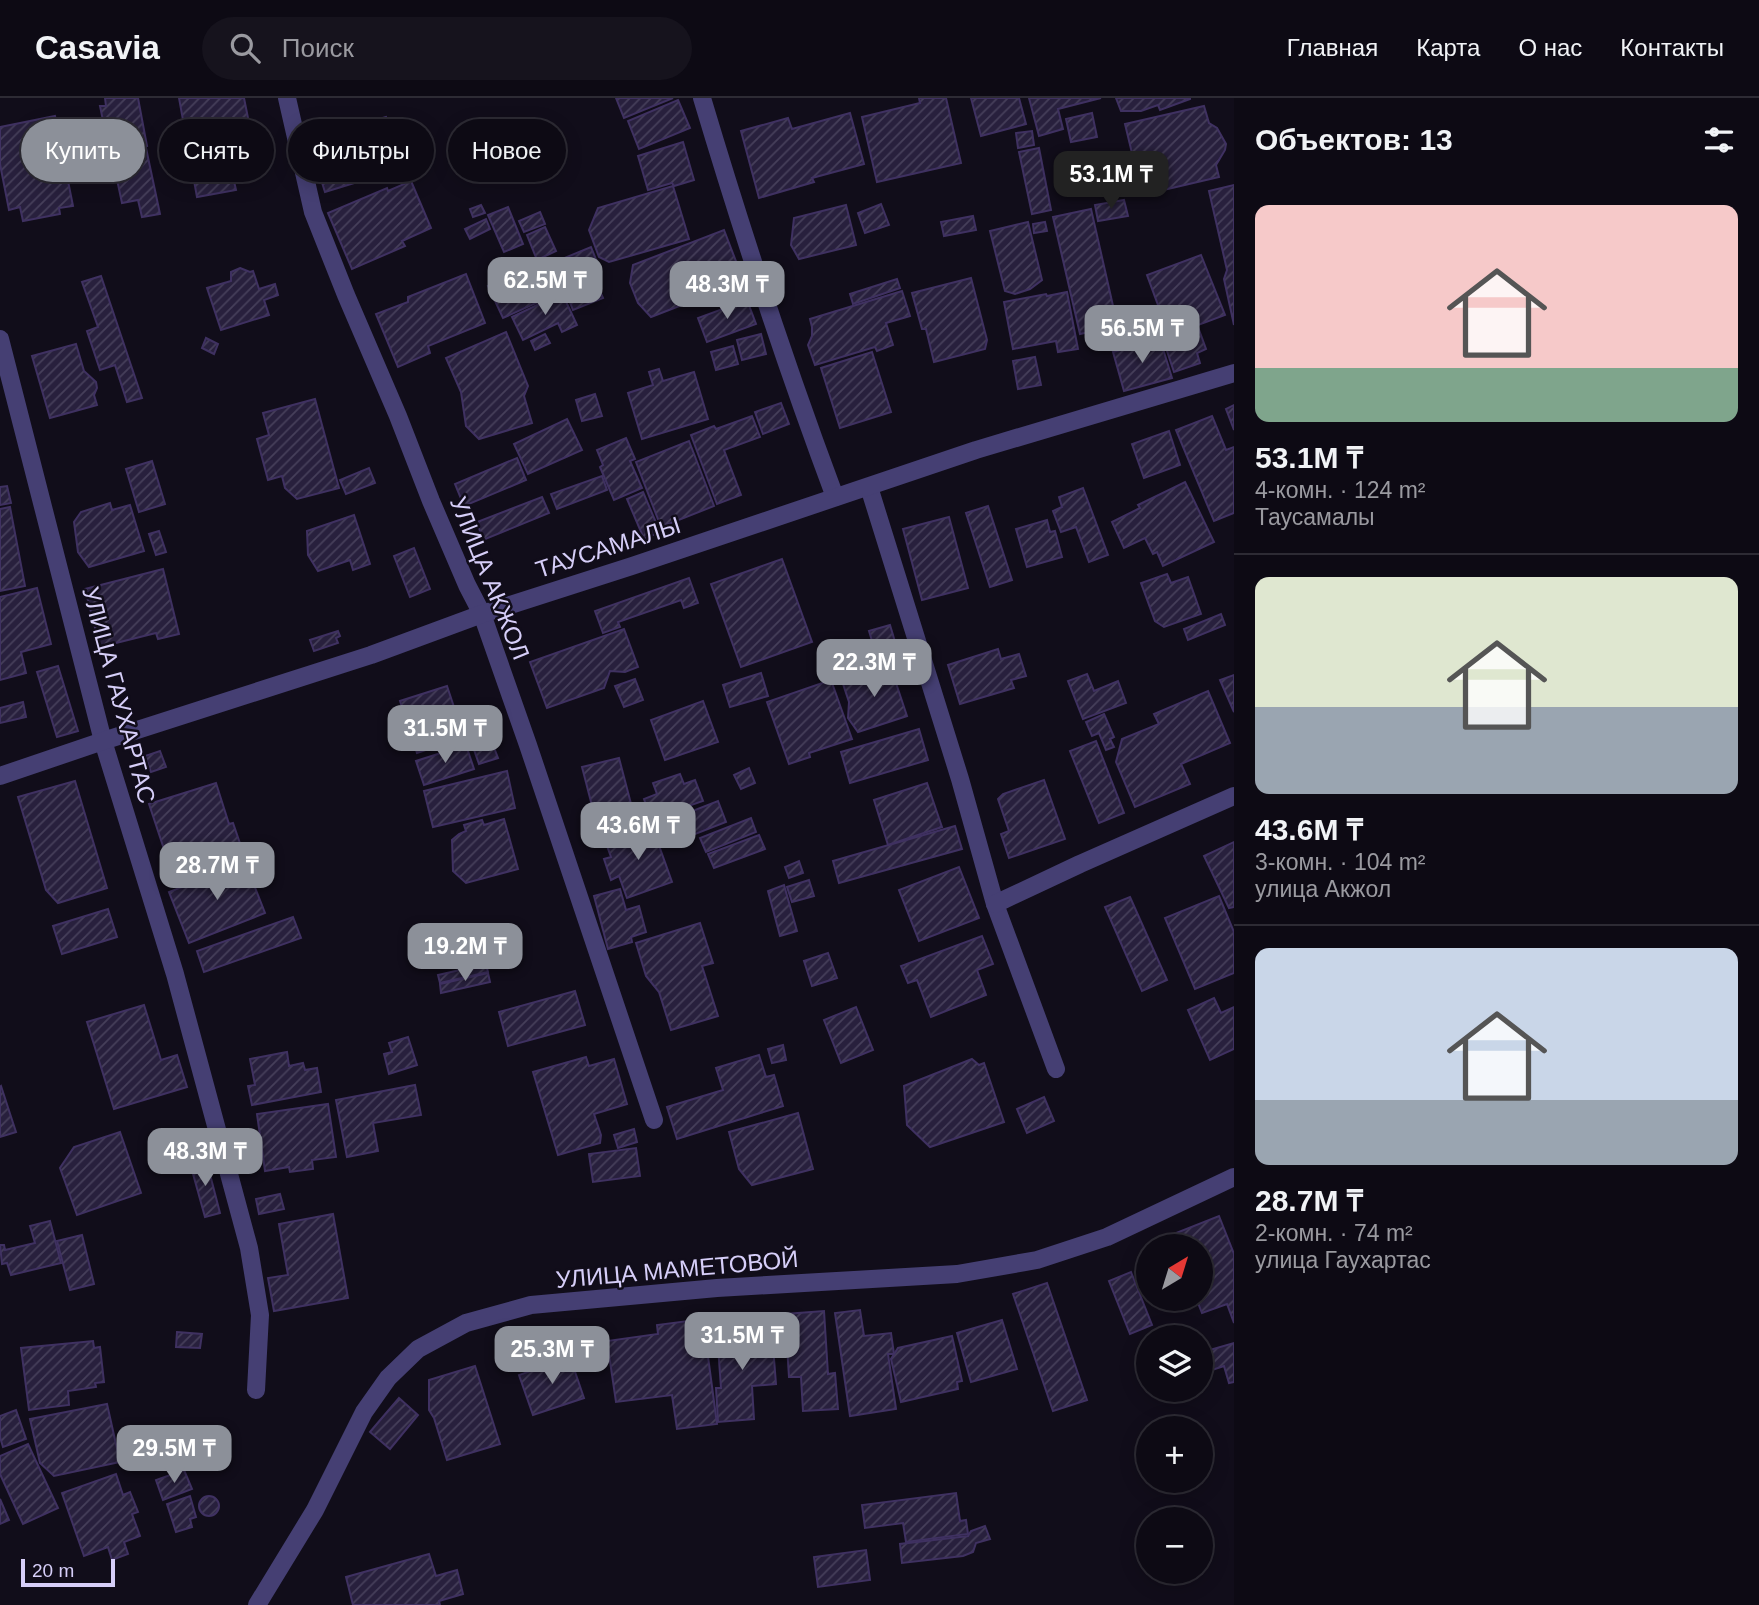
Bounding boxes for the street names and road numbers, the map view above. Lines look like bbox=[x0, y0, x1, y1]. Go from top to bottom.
street label: УЛИЦА АКЖОЛ bbox=[445, 492, 535, 664]
street label: ТАУСАМАЛЫ bbox=[532, 511, 684, 583]
street label: УЛИЦА ГАУХАРТАС bbox=[77, 584, 161, 806]
street label: УЛИЦА МАМЕТОВОЙ bbox=[555, 1245, 799, 1293]

